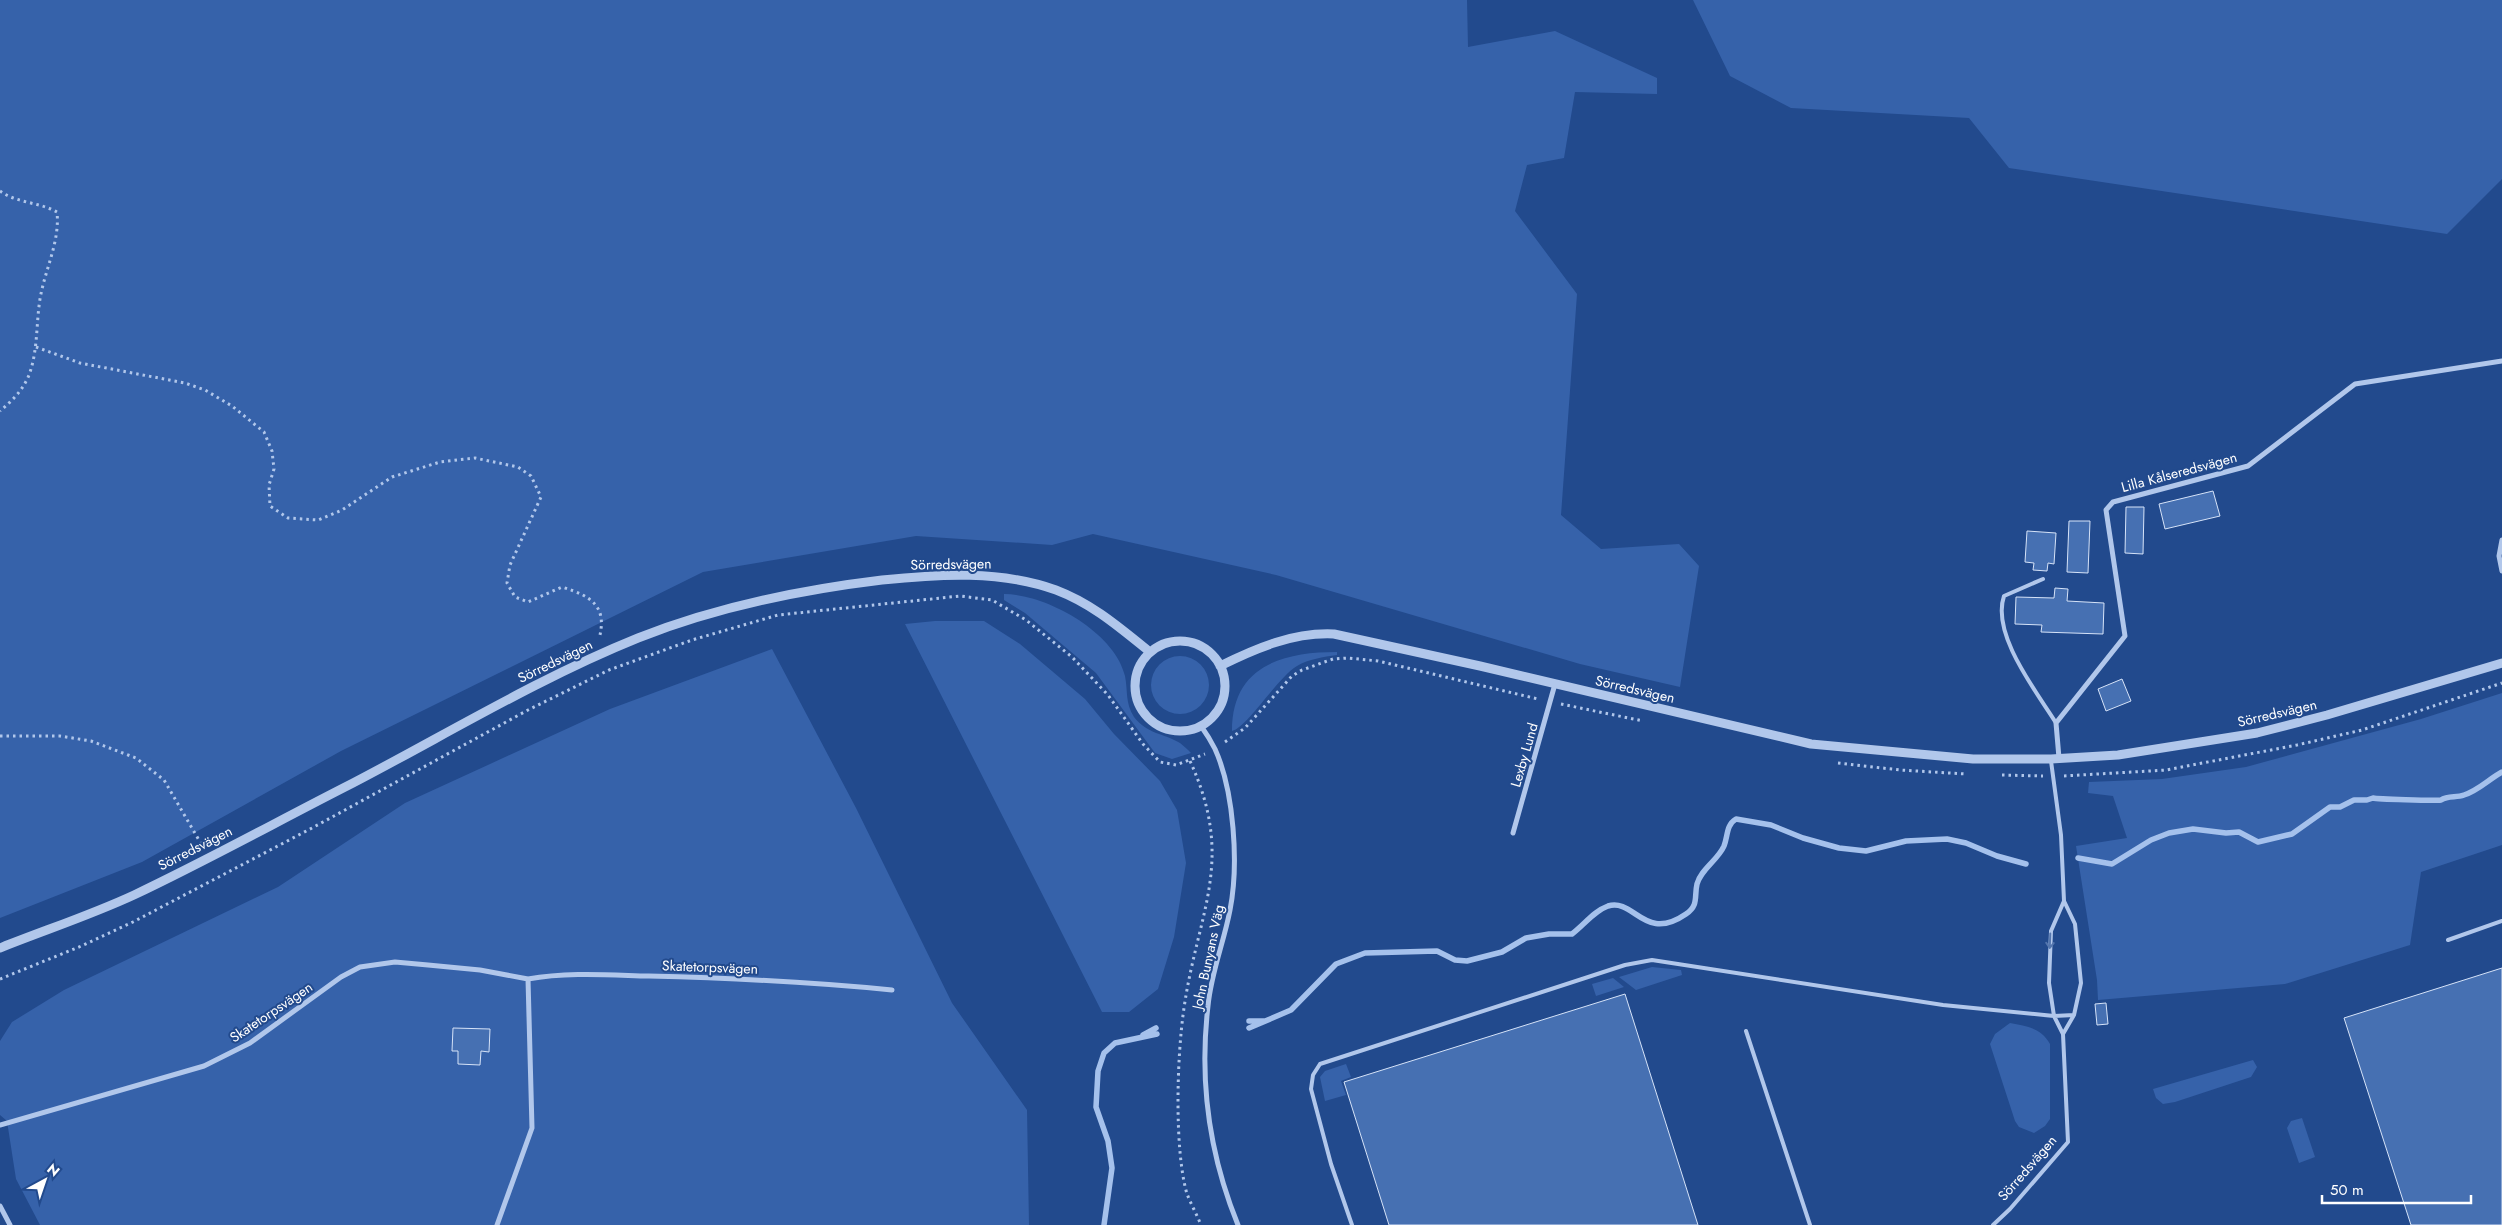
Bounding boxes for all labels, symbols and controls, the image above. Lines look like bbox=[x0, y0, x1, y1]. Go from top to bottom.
street label: Lilla Kålseredsvägen bbox=[2119, 447, 2239, 497]
street label: Sörredsvägen bbox=[910, 553, 992, 575]
street label: Sörredsvägen bbox=[514, 634, 596, 688]
street label: Sörredsvägen bbox=[1593, 670, 1677, 708]
street label: Sörredsvägen bbox=[2235, 694, 2319, 732]
street label: Lexby Lund bbox=[1505, 721, 1543, 789]
street label: Sörredsvägen bbox=[154, 821, 236, 875]
street label: John Bunyans Väg bbox=[1187, 903, 1229, 1013]
one-way arrow bbox=[2046, 933, 2055, 949]
street label: Skatetorpsvägen bbox=[662, 955, 758, 979]
street label: Skatetorpsvägen bbox=[226, 977, 316, 1047]
street label: Sörredsvägen bbox=[1993, 1131, 2061, 1205]
north arrow bbox=[20, 1155, 70, 1205]
text: N bbox=[43, 1159, 64, 1181]
scale bar bbox=[2322, 1172, 2471, 1204]
text: 50 m bbox=[2330, 1179, 2364, 1201]

